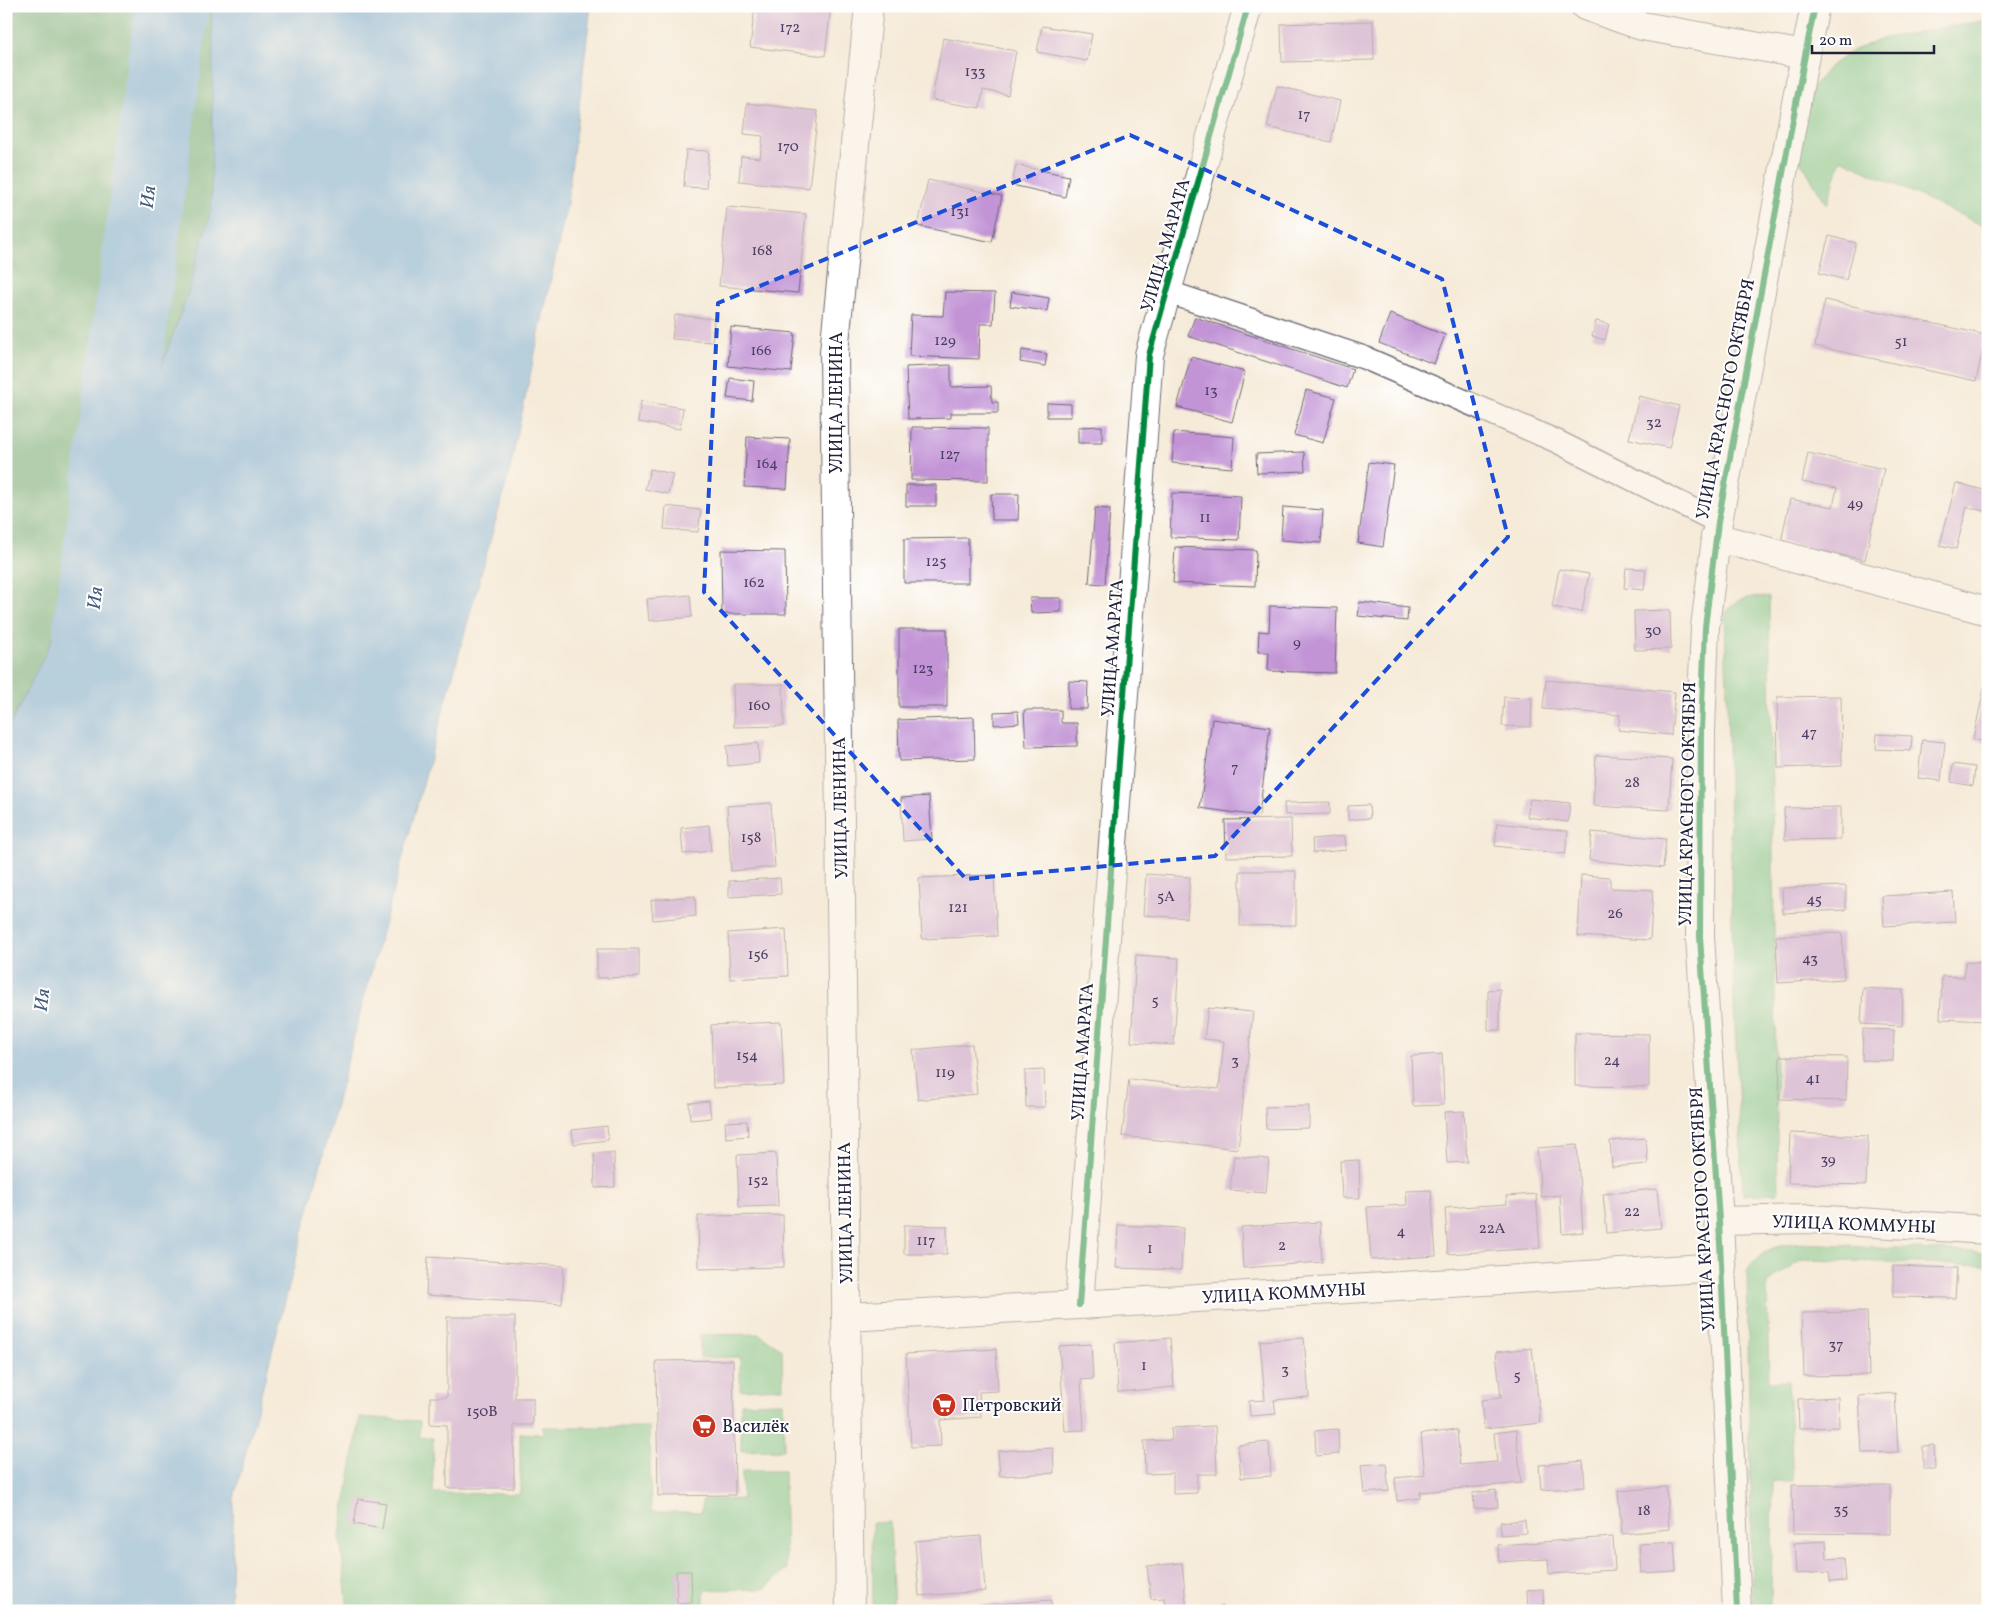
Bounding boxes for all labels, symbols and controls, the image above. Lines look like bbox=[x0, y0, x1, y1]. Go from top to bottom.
house number: 172 bbox=[780, 18, 800, 39]
scale bar bbox=[1812, 22, 1934, 54]
text: 20 m bbox=[1819, 31, 1852, 52]
house number: 133 bbox=[964, 62, 986, 83]
house number: 17 bbox=[1297, 105, 1311, 126]
house number: 170 bbox=[777, 137, 799, 158]
street label: УЛИЦА МАРАТА bbox=[1135, 175, 1198, 315]
water label: Ия bbox=[135, 184, 163, 210]
house number: 131 bbox=[950, 202, 970, 223]
house number: 168 bbox=[751, 241, 773, 262]
street label: УЛИЦА КРАСНОГО ОКТЯБРЯ bbox=[1691, 277, 1762, 522]
house number: 129 bbox=[934, 331, 956, 352]
street label: УЛИЦА ЛЕНИНА bbox=[825, 332, 850, 474]
house number: 51 bbox=[1894, 332, 1908, 353]
house number: 166 bbox=[750, 341, 772, 362]
house number: 13 bbox=[1204, 381, 1218, 402]
house number: 32 bbox=[1646, 413, 1662, 434]
house number: 127 bbox=[940, 445, 960, 466]
house number: 164 bbox=[756, 454, 778, 475]
house number: 49 bbox=[1847, 494, 1863, 515]
house number: 11 bbox=[1199, 508, 1211, 529]
house number: 125 bbox=[925, 552, 947, 573]
house number: 162 bbox=[743, 573, 765, 594]
street label: УЛИЦА МАРАТА bbox=[1096, 578, 1131, 718]
water label: Ия bbox=[82, 585, 110, 611]
house number: 30 bbox=[1645, 621, 1661, 642]
house number: 9 bbox=[1293, 633, 1301, 654]
house number: 123 bbox=[912, 659, 934, 680]
street label: УЛИЦА КРАСНОГО ОКТЯБРЯ bbox=[1674, 681, 1703, 927]
house number: 160 bbox=[748, 696, 770, 717]
house number: 47 bbox=[1801, 723, 1817, 744]
street label: УЛИЦА ЛЕНИНА bbox=[828, 736, 855, 879]
house number: 7 bbox=[1231, 758, 1239, 779]
house number: 28 bbox=[1624, 773, 1640, 794]
house number: 158 bbox=[741, 828, 761, 849]
house number: 5А bbox=[1157, 887, 1175, 908]
house number: 45 bbox=[1806, 890, 1822, 911]
house number: 121 bbox=[948, 898, 968, 919]
house number: 26 bbox=[1607, 904, 1623, 925]
house number: 156 bbox=[748, 945, 768, 966]
house number: 43 bbox=[1802, 949, 1818, 970]
street label: УЛИЦА МАРАТА bbox=[1066, 982, 1101, 1122]
water label: Ия bbox=[29, 987, 57, 1013]
house number: 5 bbox=[1151, 991, 1159, 1012]
house number: 154 bbox=[736, 1046, 758, 1067]
house number: 3 bbox=[1231, 1051, 1239, 1072]
house number: 24 bbox=[1604, 1051, 1620, 1072]
house number: 119 bbox=[935, 1063, 955, 1084]
house number: 41 bbox=[1806, 1069, 1820, 1090]
street label: УЛИЦА КРАСНОГО ОКТЯБРЯ bbox=[1685, 1086, 1722, 1332]
street label: УЛИЦА ЛЕНИНА bbox=[833, 1141, 860, 1284]
house number: 39 bbox=[1820, 1150, 1836, 1171]
house number: 152 bbox=[747, 1171, 769, 1192]
house number: 22 bbox=[1624, 1202, 1640, 1223]
street label: УЛИЦА КОММУНЫ bbox=[1771, 1210, 1937, 1241]
house number: 22А bbox=[1479, 1219, 1506, 1240]
house number: 4 bbox=[1397, 1222, 1406, 1243]
house number: 117 bbox=[917, 1231, 935, 1252]
house number: 2 bbox=[1278, 1236, 1286, 1257]
house number: 1 bbox=[1147, 1239, 1153, 1260]
street label: УЛИЦА КОММУНЫ bbox=[1201, 1278, 1367, 1311]
house number: 37 bbox=[1829, 1335, 1843, 1356]
house number: 1 bbox=[1141, 1356, 1147, 1377]
house number: 3 bbox=[1281, 1360, 1289, 1381]
house number: 5 bbox=[1513, 1366, 1521, 1387]
supermarket icon: Петровский bbox=[931, 1392, 957, 1418]
place label: Петровский bbox=[962, 1394, 1061, 1419]
house number: 150В bbox=[466, 1402, 498, 1423]
supermarket icon: Василёк bbox=[691, 1413, 717, 1439]
place label: Василёк bbox=[722, 1415, 790, 1440]
house number: 35 bbox=[1834, 1500, 1848, 1521]
house number: 18 bbox=[1637, 1501, 1651, 1522]

